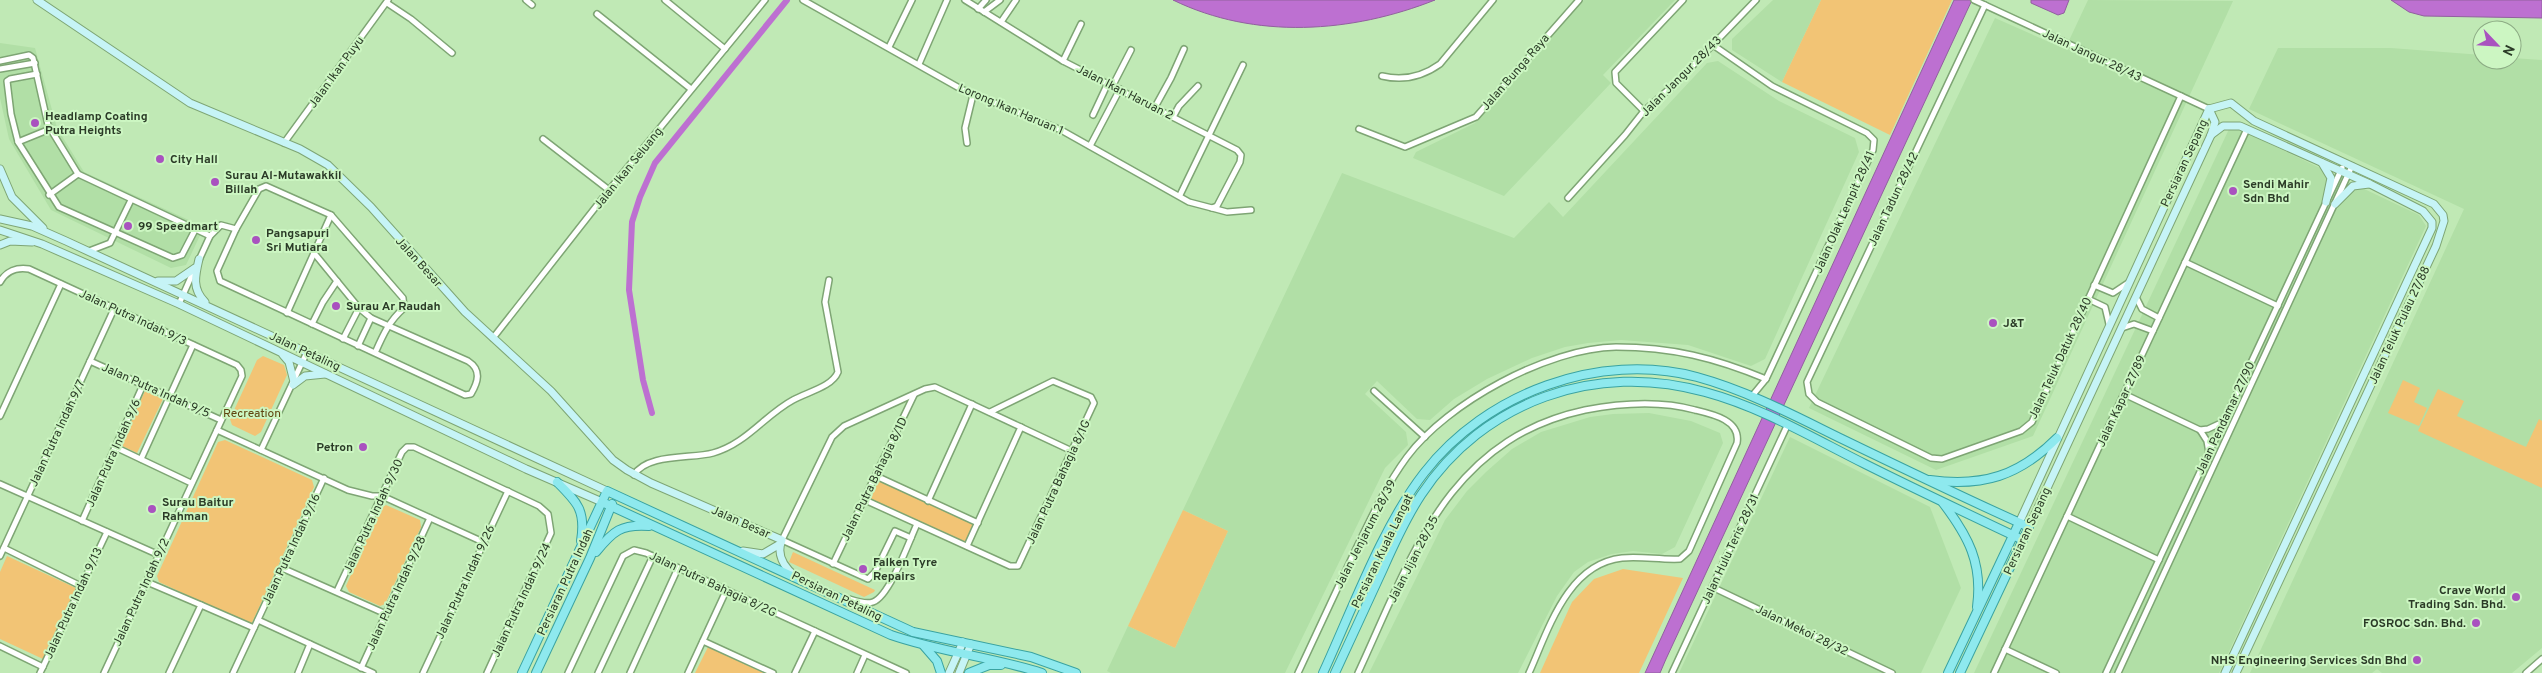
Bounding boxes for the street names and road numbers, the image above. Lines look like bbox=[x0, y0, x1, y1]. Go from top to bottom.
street label: Jalan Jangur 28/43 bbox=[2039, 26, 2144, 86]
street label: Jalan Bunga Raya bbox=[1478, 31, 1553, 114]
street label: Jalan Jangur 28/43 bbox=[1638, 33, 1726, 121]
street label: Jalan Ikan Puyu bbox=[305, 34, 368, 112]
street label: Jalan Ikan Haruan 2 bbox=[1073, 62, 1176, 124]
street label: Lorong Ikan Haruan 1 bbox=[956, 81, 1066, 139]
street label: Persiaran Sepang bbox=[2158, 117, 2212, 210]
street label: Jalan Ikan Seluang bbox=[591, 124, 667, 213]
street label: Jalan Olak Lempit 28/41 bbox=[1811, 149, 1879, 276]
street label: Jalan Tadun 28/42 bbox=[1865, 150, 1923, 249]
street label: Jalan Besar bbox=[391, 234, 446, 292]
street label: Jalan Teluk Pulau 27/88 bbox=[2365, 264, 2434, 387]
street label: Jalan Putra Indah 9/3 bbox=[76, 286, 189, 350]
street label: Jalan Teluk Datuk 28/40 bbox=[2026, 295, 2096, 422]
street label: Jalan Petaling bbox=[266, 328, 343, 375]
street label: Jalan Kapar 27/89 bbox=[2094, 353, 2150, 450]
street label: Jalan Pendamar 27/90 bbox=[2193, 359, 2259, 478]
street label: Jalan Putra Indah 9/5 bbox=[99, 360, 212, 422]
street label: Jalan Putra Indah 9/7 bbox=[26, 377, 90, 490]
street label: Jalan Putra Indah 9/6 bbox=[83, 397, 145, 510]
street label: Jalan Putra Bahagia 8/1D bbox=[838, 415, 912, 544]
street label: Jalan Putra Bahagia 8/1G bbox=[1023, 417, 1095, 547]
street label: Jalan Putra Indah 9/30 bbox=[340, 457, 407, 576]
street label: Jalan Jenjarum 28/39 bbox=[1331, 477, 1400, 592]
street label: Persiaran Sepang bbox=[2001, 485, 2055, 578]
street label: Jalan Putra Indah 9/16 bbox=[259, 491, 325, 608]
street label: Persiaran Kuala Langat bbox=[1348, 492, 1418, 611]
street label: Jalan Hulu Teris 28/31 bbox=[1698, 492, 1763, 607]
street label: Jalan Besar bbox=[709, 503, 773, 543]
street label: Jalan Jijan 28/35 bbox=[1385, 513, 1443, 606]
street label: Jalan Putra Indah 9/26 bbox=[432, 523, 499, 642]
street label: Persiaran Putra Indah bbox=[534, 526, 598, 638]
street label: Jalan Putra Indah 9/28 bbox=[363, 534, 430, 653]
street label: Jalan Putra Indah 9/2 bbox=[110, 536, 174, 649]
street label: Jalan Putra Indah 9/24 bbox=[488, 541, 555, 660]
street label: Jalan Putra Indah 9/13 bbox=[41, 545, 107, 662]
street label: Jalan Putra Bahagia 8/2G bbox=[646, 548, 779, 621]
street label: Persiaran Petaling bbox=[789, 568, 885, 626]
street label: Jalan Mekoi 28/32 bbox=[1753, 602, 1851, 660]

